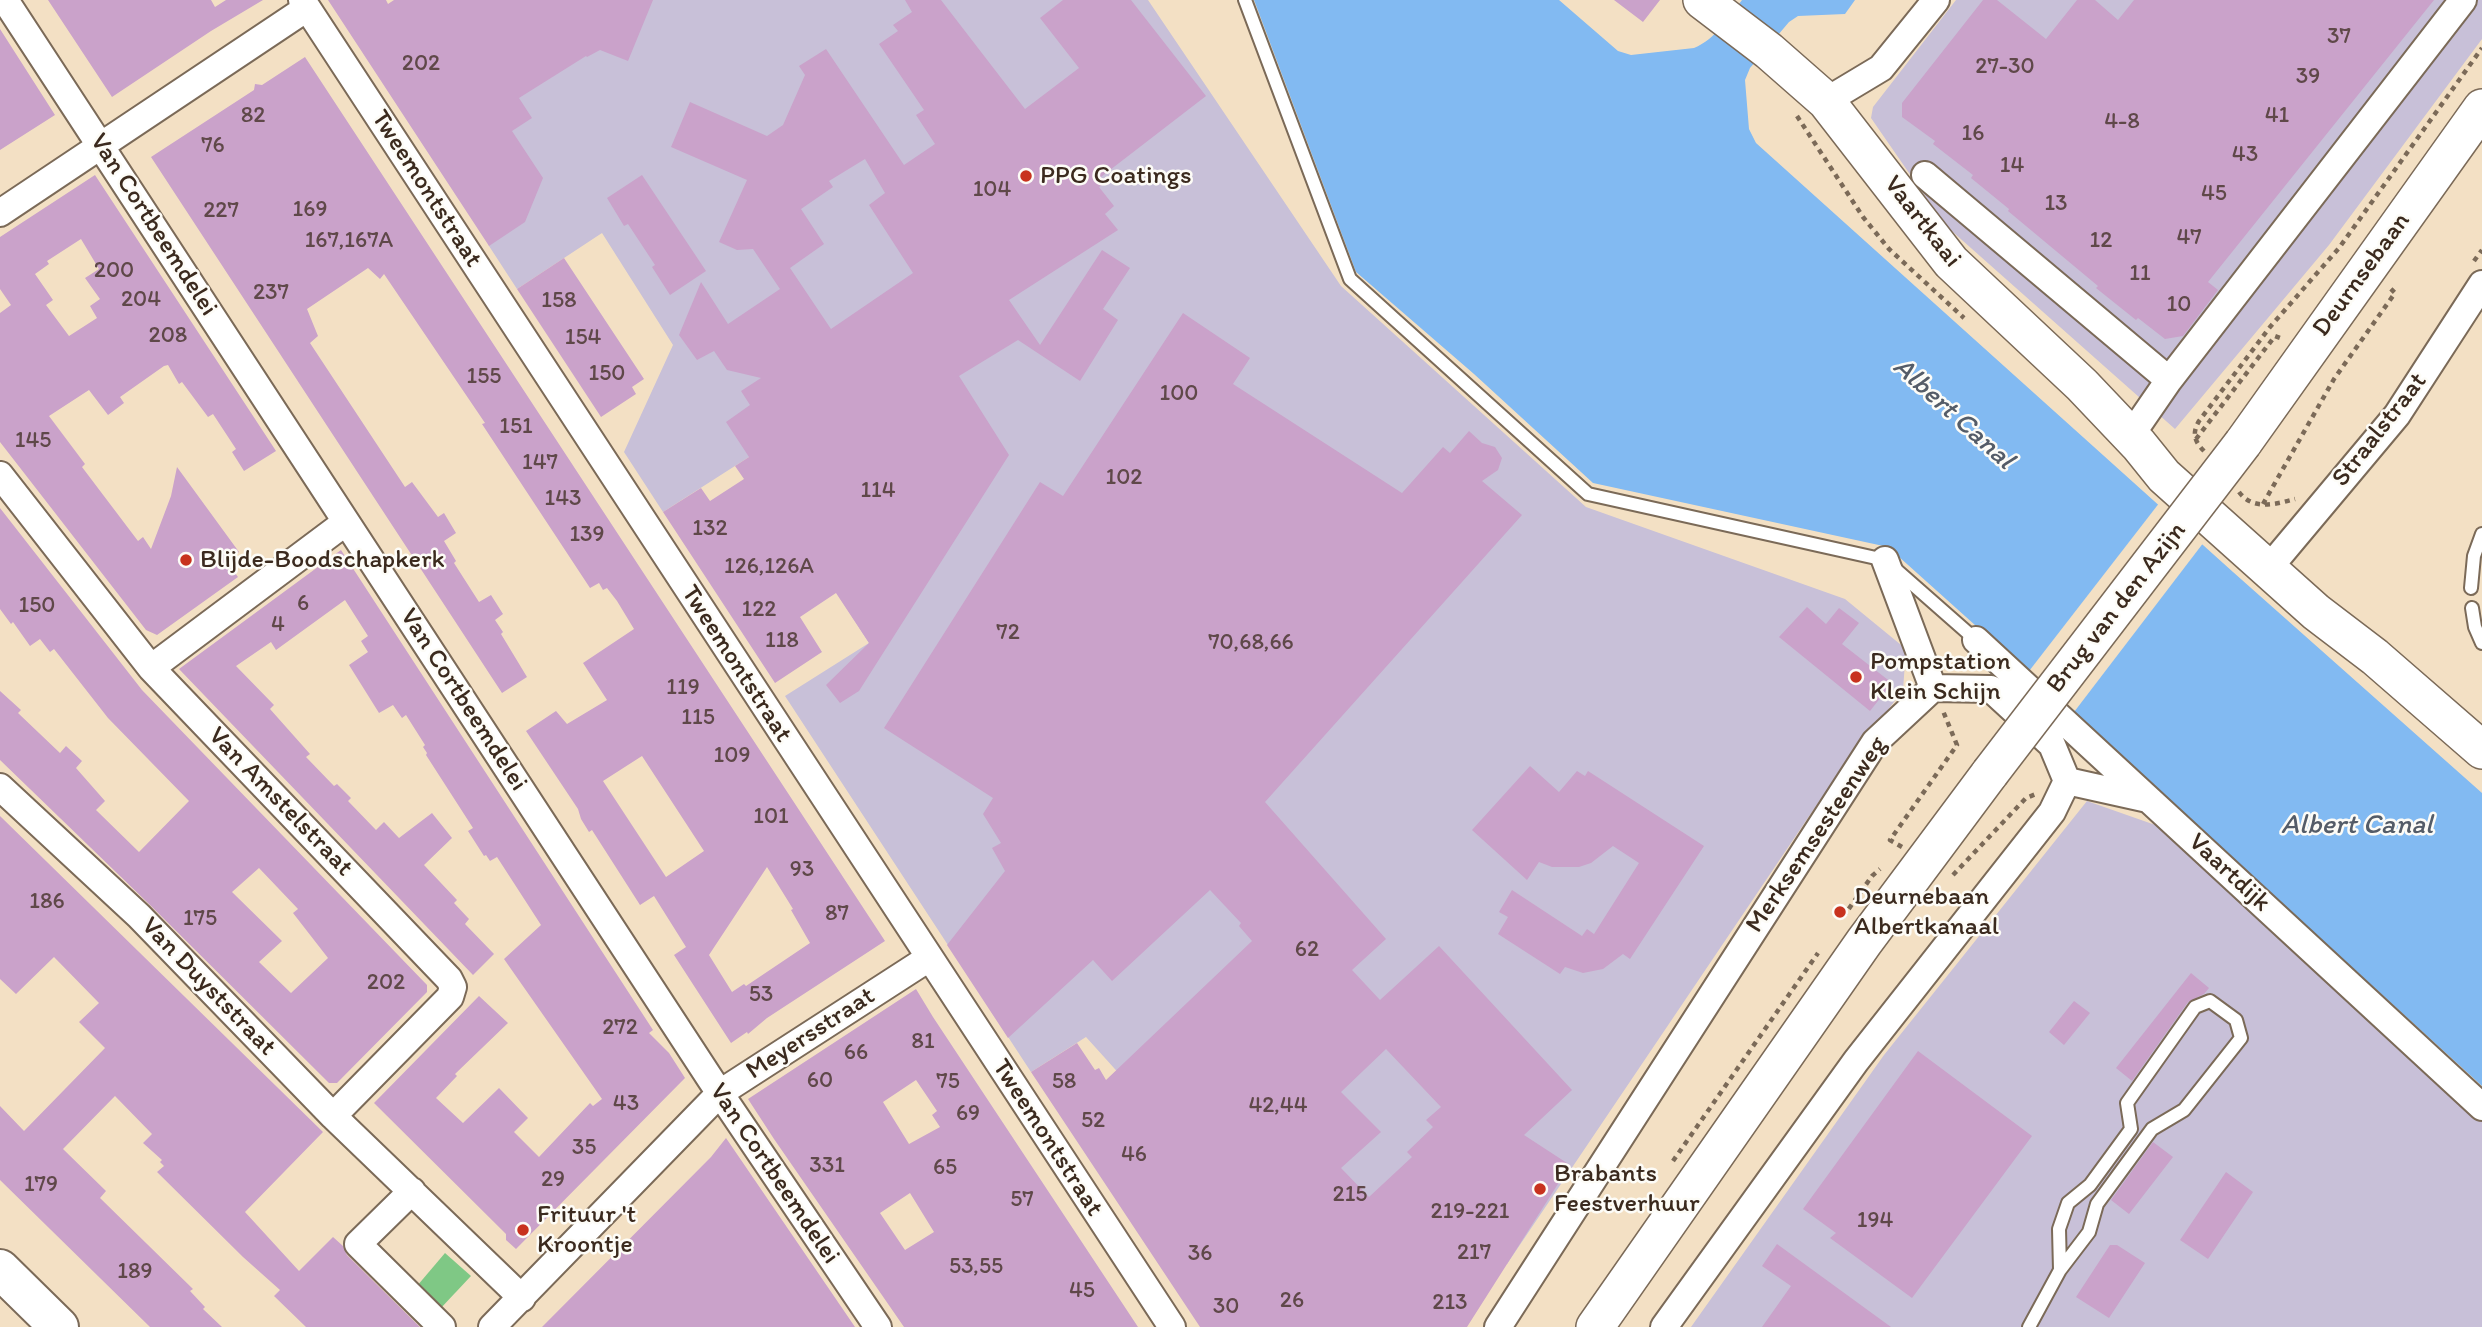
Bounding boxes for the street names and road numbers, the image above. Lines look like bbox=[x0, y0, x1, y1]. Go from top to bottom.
street label: Tweemontstraat bbox=[364, 105, 488, 273]
street label: Van Cortbeemdelei bbox=[82, 128, 224, 322]
street label: Vaartkaai bbox=[1877, 170, 1967, 274]
street label: Deurnsebaan bbox=[2306, 207, 2418, 343]
street label: Straalstraat bbox=[2326, 367, 2434, 493]
street label: Brug van den Azijn bbox=[2041, 516, 2193, 700]
street label: Tweemontstraat bbox=[674, 580, 798, 748]
street label: Van Cortbeemdelei bbox=[392, 603, 534, 797]
street label: Van Amstelstraat bbox=[201, 721, 359, 883]
street label: Merksemsesteenweg bbox=[1740, 731, 1894, 939]
street label: Vaartdijk bbox=[2181, 827, 2277, 919]
street label: Van Duyststraat bbox=[134, 911, 282, 1063]
street label: Meyersstraat bbox=[741, 981, 881, 1087]
street label: Tweemontstraat bbox=[985, 1054, 1109, 1222]
street label: Van Cortbeemdelei bbox=[702, 1078, 846, 1270]

